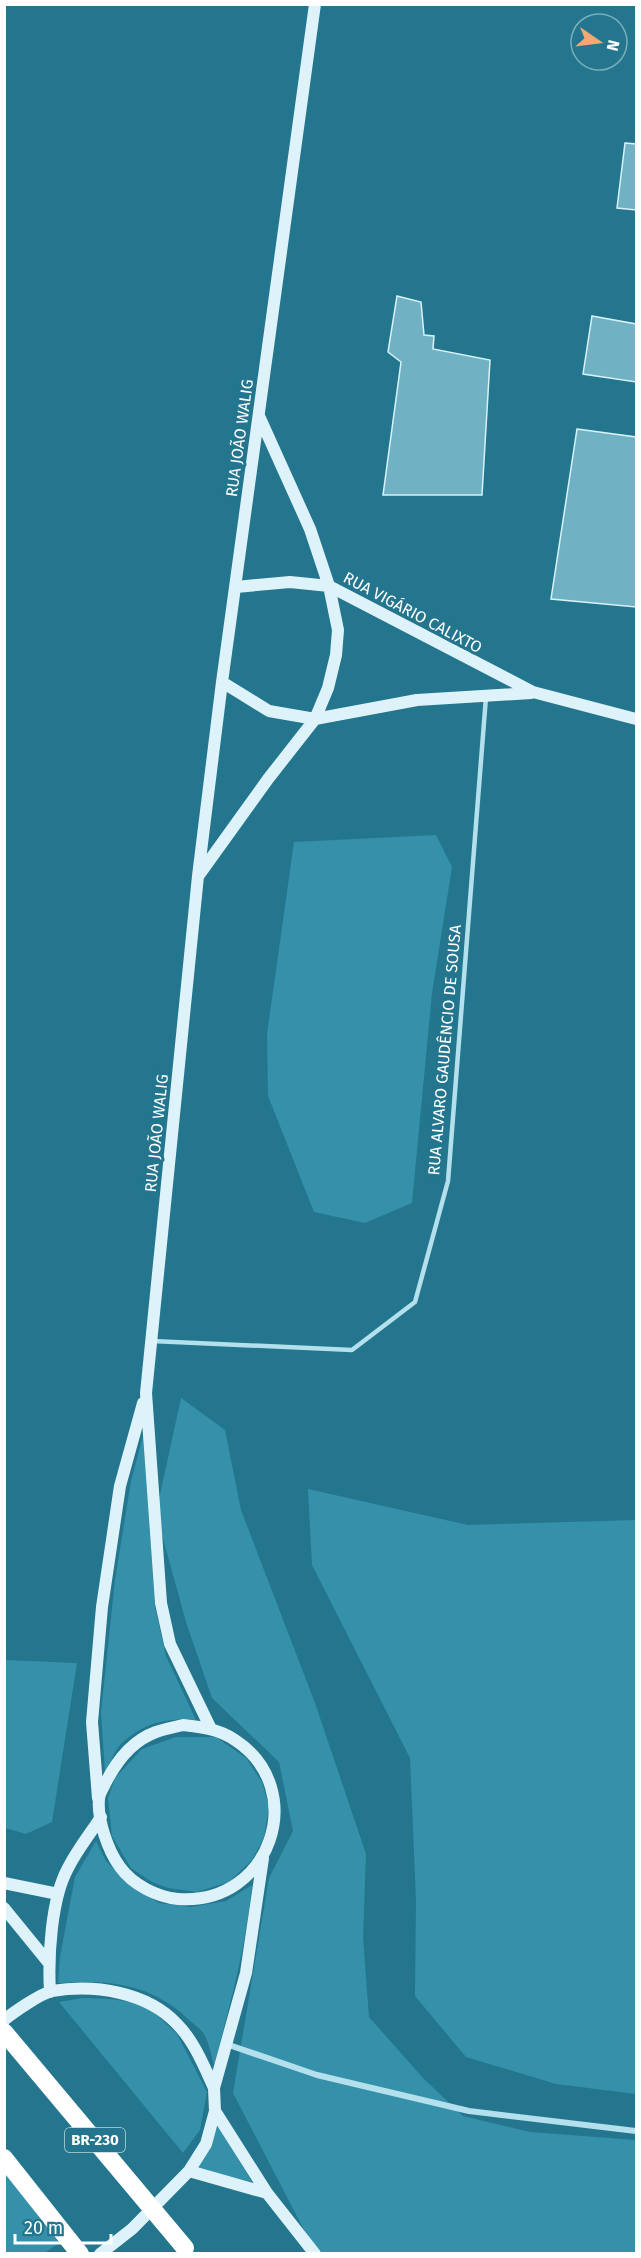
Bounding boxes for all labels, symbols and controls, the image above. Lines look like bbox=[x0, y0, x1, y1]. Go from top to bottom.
north arrow bbox=[569, 12, 629, 72]
text: N bbox=[603, 38, 624, 53]
street label: RUA JOÃO WALIG bbox=[222, 378, 257, 498]
street label: RUA VIGÁRIO CALIXTO bbox=[340, 567, 486, 657]
street label: RUA ALVARO GAUDÊNCIO DE SOUSA bbox=[423, 923, 465, 1176]
street label: RUA JOÃO WALIG bbox=[141, 1073, 172, 1193]
road number: BR-230 bbox=[65, 2128, 125, 2152]
scale bar bbox=[15, 2207, 111, 2245]
text: 20 m bbox=[24, 2217, 63, 2239]

